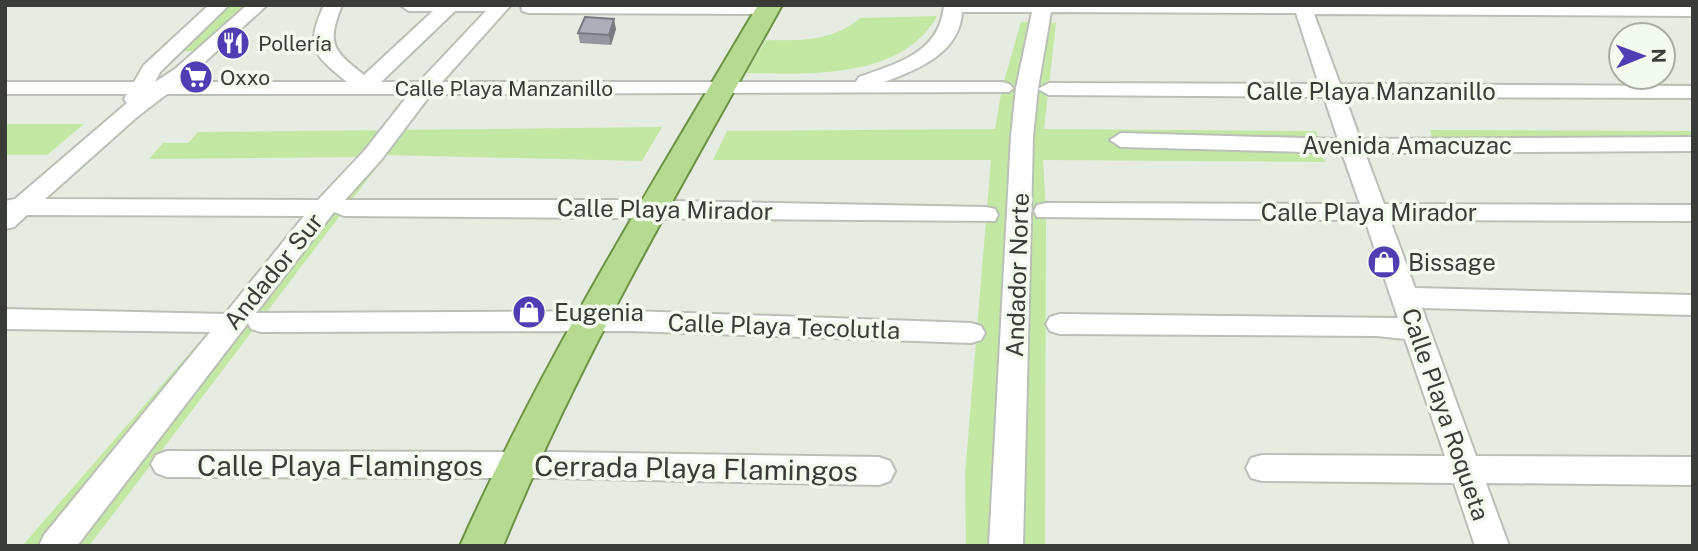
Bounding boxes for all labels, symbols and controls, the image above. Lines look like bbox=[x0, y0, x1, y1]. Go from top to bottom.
north arrow bbox=[1607, 21, 1677, 91]
restaurant icon: Pollería bbox=[214, 24, 252, 62]
place label: Pollería bbox=[258, 31, 332, 56]
text: N bbox=[1648, 48, 1670, 63]
supermarket icon: Oxxo bbox=[177, 58, 215, 96]
place label: Oxxo bbox=[220, 65, 270, 90]
street label: Calle Playa Manzanillo bbox=[395, 76, 613, 101]
street label: Calle Playa Manzanillo bbox=[1246, 77, 1496, 105]
street label: Avenida Amacuzac bbox=[1302, 131, 1512, 159]
street label: Andador Norte bbox=[1000, 192, 1034, 358]
street label: Calle Playa Mirador bbox=[557, 193, 773, 225]
street label: Calle Playa Mirador bbox=[1261, 198, 1477, 226]
street label: Andador Sur bbox=[218, 207, 328, 335]
shop icon: Bissage bbox=[1365, 243, 1403, 281]
place label: Bissage bbox=[1408, 248, 1496, 276]
shop icon: Eugenia bbox=[510, 293, 548, 331]
place label: Eugenia bbox=[554, 298, 644, 326]
street label: Calle Playa Roqueta bbox=[1397, 304, 1495, 524]
street label: Calle Playa Tecolutla bbox=[667, 308, 901, 344]
street label: Calle Playa Flamingos bbox=[197, 449, 483, 482]
street label: Cerrada Playa Flamingos bbox=[534, 449, 858, 487]

